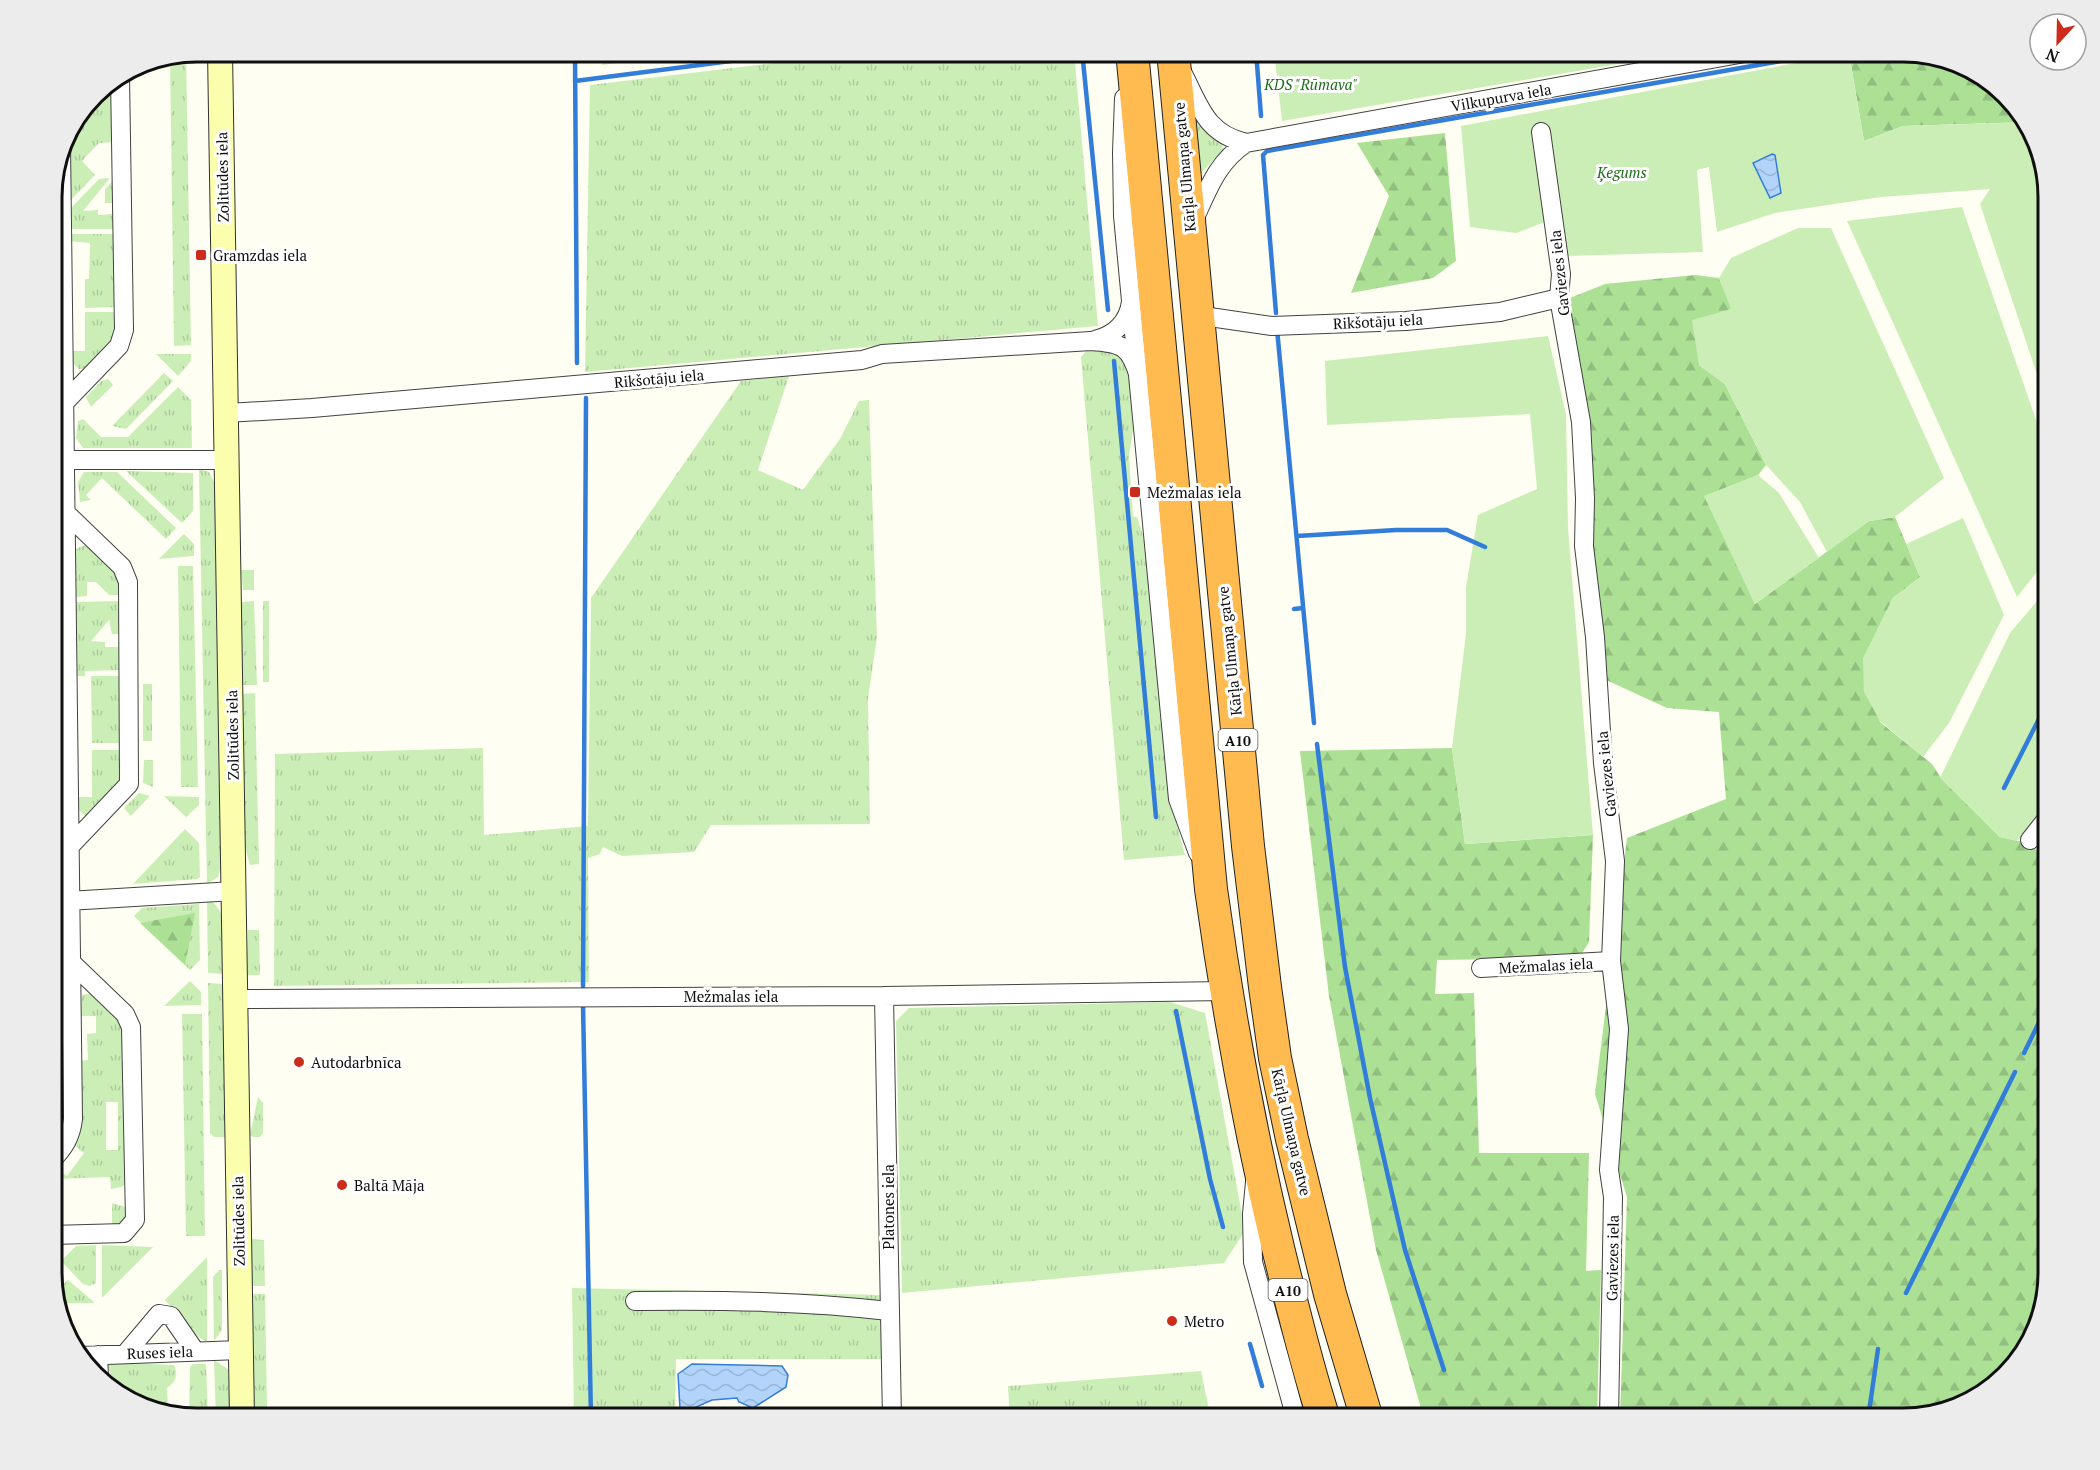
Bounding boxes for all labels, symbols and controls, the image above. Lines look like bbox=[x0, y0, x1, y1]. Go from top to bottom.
north arrow bbox=[2028, 12, 2088, 72]
text: N bbox=[2043, 43, 2062, 68]
park label: KDS "Rūmava" bbox=[1263, 74, 1358, 94]
street label: Vilkupurva iela bbox=[1449, 78, 1553, 116]
street label: Kārļa Ulmaņa gatve bbox=[1168, 101, 1200, 233]
street label: Zolitūdes iela bbox=[211, 131, 233, 222]
park label: Ķegums bbox=[1596, 162, 1647, 182]
street label: Gaviezes iela bbox=[1544, 229, 1573, 317]
place label: Gramzdas iela bbox=[213, 245, 308, 265]
marker: Gramzdas iela bbox=[194, 248, 208, 262]
street label: Rikšotāju iela bbox=[1332, 309, 1424, 333]
street label: Rikšotāju iela bbox=[613, 364, 705, 392]
place label: Mežmalas iela bbox=[1147, 482, 1242, 502]
marker: Mežmalas iela bbox=[1128, 485, 1142, 499]
street label: Kārļa Ulmaņa gatve bbox=[1212, 585, 1246, 717]
street label: Zolitūdes iela bbox=[221, 689, 243, 780]
road number: A10 bbox=[1218, 729, 1258, 751]
street label: Gaviezes iela bbox=[1591, 730, 1620, 818]
street label: Mežmalas iela bbox=[1498, 953, 1594, 977]
street label: Mežmalas iela bbox=[684, 986, 779, 1006]
place label: Autodarbnīca bbox=[311, 1052, 402, 1072]
marker: Autodarbnīca bbox=[292, 1055, 306, 1069]
street label: Kārļa Ulmaņa gatve bbox=[1268, 1066, 1316, 1198]
street label: Platones iela bbox=[878, 1164, 898, 1250]
street label: Zolitūdes iela bbox=[227, 1175, 249, 1266]
place label: Baltā Māja bbox=[354, 1175, 425, 1195]
marker: Baltā Māja bbox=[335, 1178, 349, 1192]
street label: Gaviezes iela bbox=[1601, 1214, 1623, 1301]
road number: A10 bbox=[1268, 1279, 1308, 1301]
place label: Metro bbox=[1184, 1311, 1224, 1331]
marker: Metro bbox=[1165, 1314, 1179, 1328]
street label: Ruses iela bbox=[126, 1341, 194, 1363]

